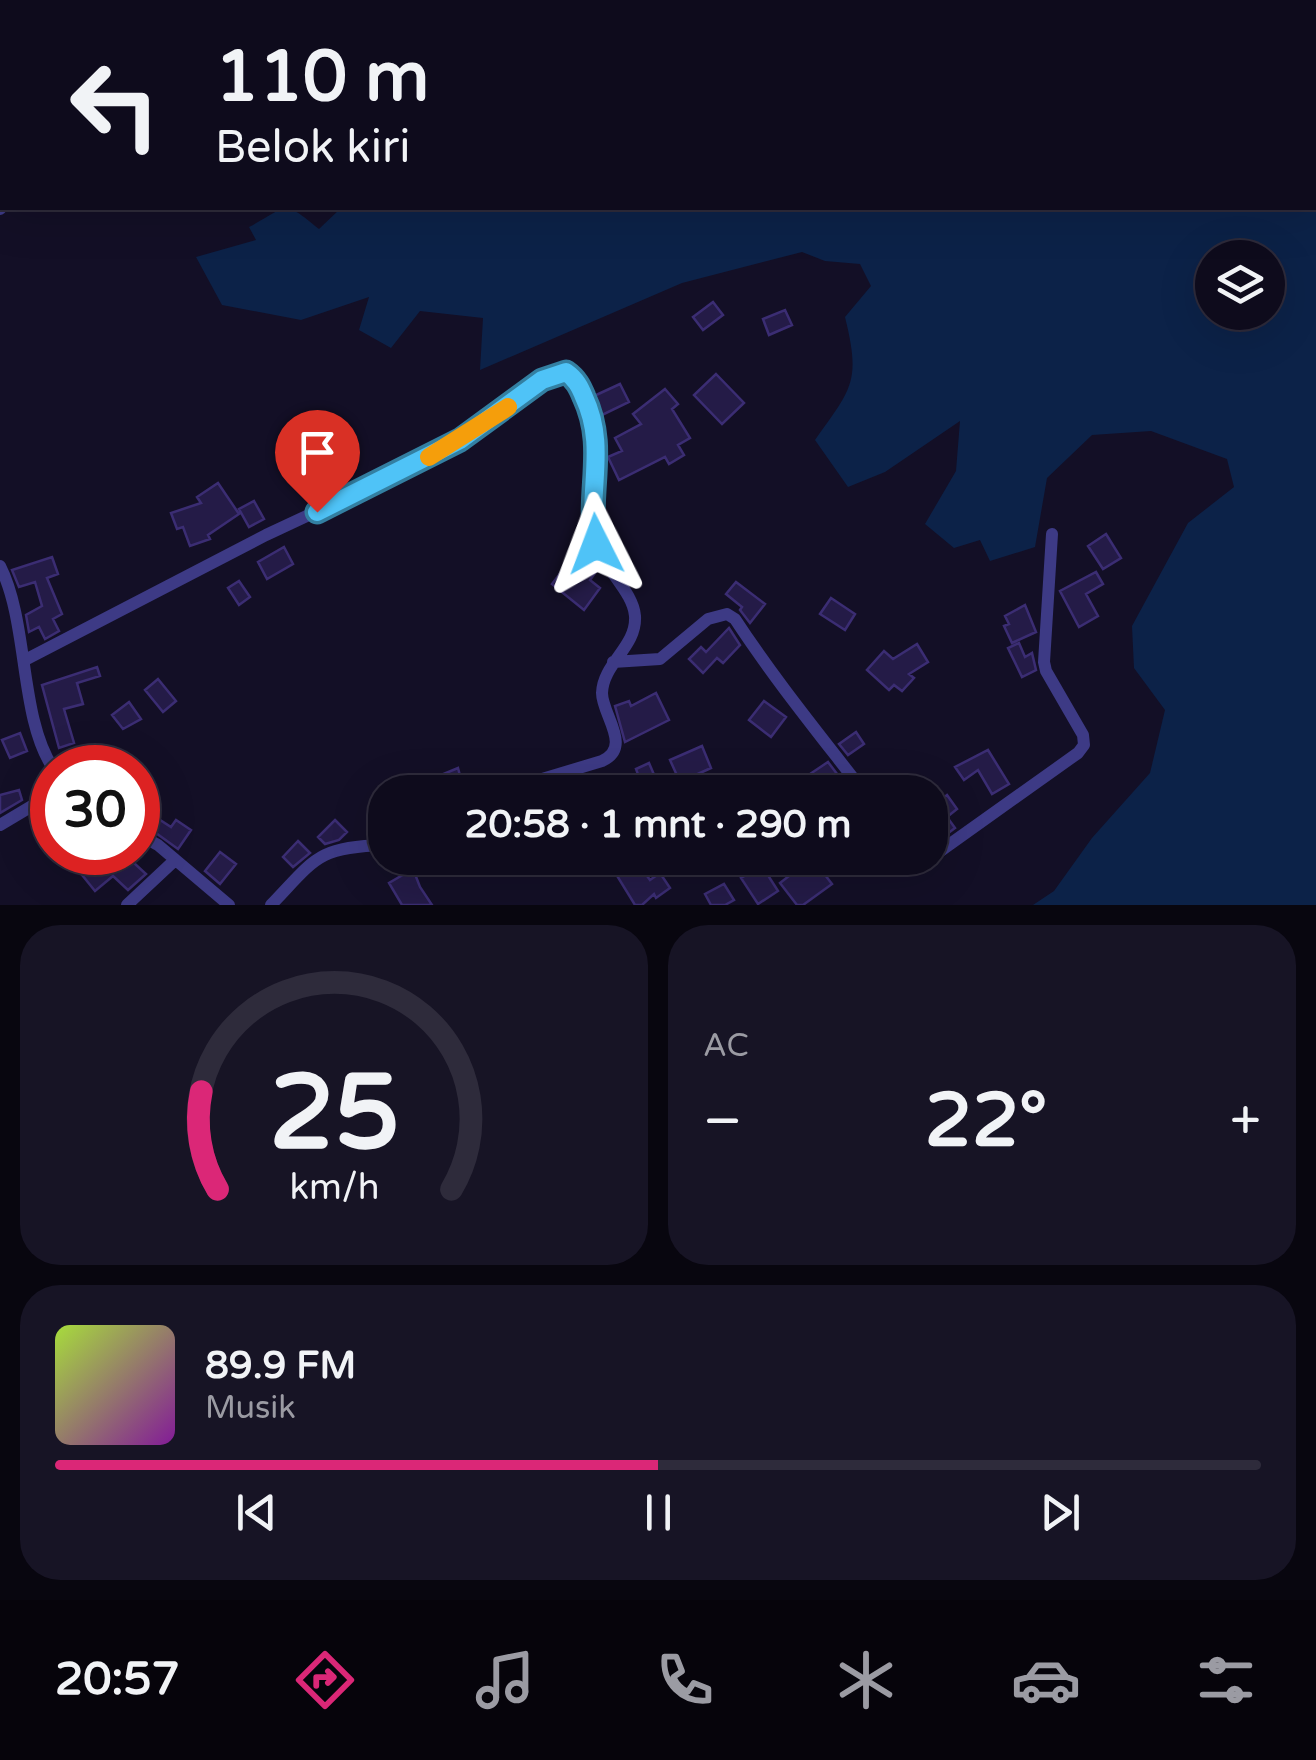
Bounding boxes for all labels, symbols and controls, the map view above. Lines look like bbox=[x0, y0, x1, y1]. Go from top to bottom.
text: 110 m bbox=[215, 36, 429, 120]
icon: left bbox=[50, 40, 180, 170]
text: Belok kiri bbox=[215, 121, 410, 175]
map controls bbox=[1195, 240, 1285, 330]
button: layers bbox=[1195, 240, 1285, 330]
pin bbox=[275, 410, 360, 513]
icon: arrive bbox=[290, 425, 345, 480]
position arrow bbox=[544, 492, 648, 596]
speed limit sign: 30 bbox=[30, 745, 160, 875]
text: 20:58 · 1 mnt · 290 m bbox=[465, 802, 851, 848]
text: AC bbox=[703, 1027, 749, 1065]
text: 25 bbox=[269, 1052, 399, 1177]
text: 22° bbox=[925, 1076, 1047, 1166]
text: − bbox=[703, 1089, 742, 1155]
text: + bbox=[1230, 1089, 1261, 1155]
text: km/h bbox=[289, 1166, 379, 1209]
text: 89.9 FM bbox=[205, 1343, 356, 1389]
text: Musik bbox=[205, 1389, 296, 1427]
icon: previous bbox=[229, 1485, 284, 1540]
icon: pause bbox=[631, 1485, 686, 1540]
icon: next bbox=[1033, 1485, 1088, 1540]
icon: directions bbox=[290, 1645, 360, 1715]
icon: music bbox=[470, 1645, 540, 1715]
icon: phone bbox=[650, 1645, 720, 1715]
icon: climate bbox=[831, 1645, 901, 1715]
icon: car bbox=[1011, 1645, 1081, 1715]
icon: filters bbox=[1191, 1645, 1261, 1715]
text: 20:57 bbox=[55, 1653, 180, 1707]

